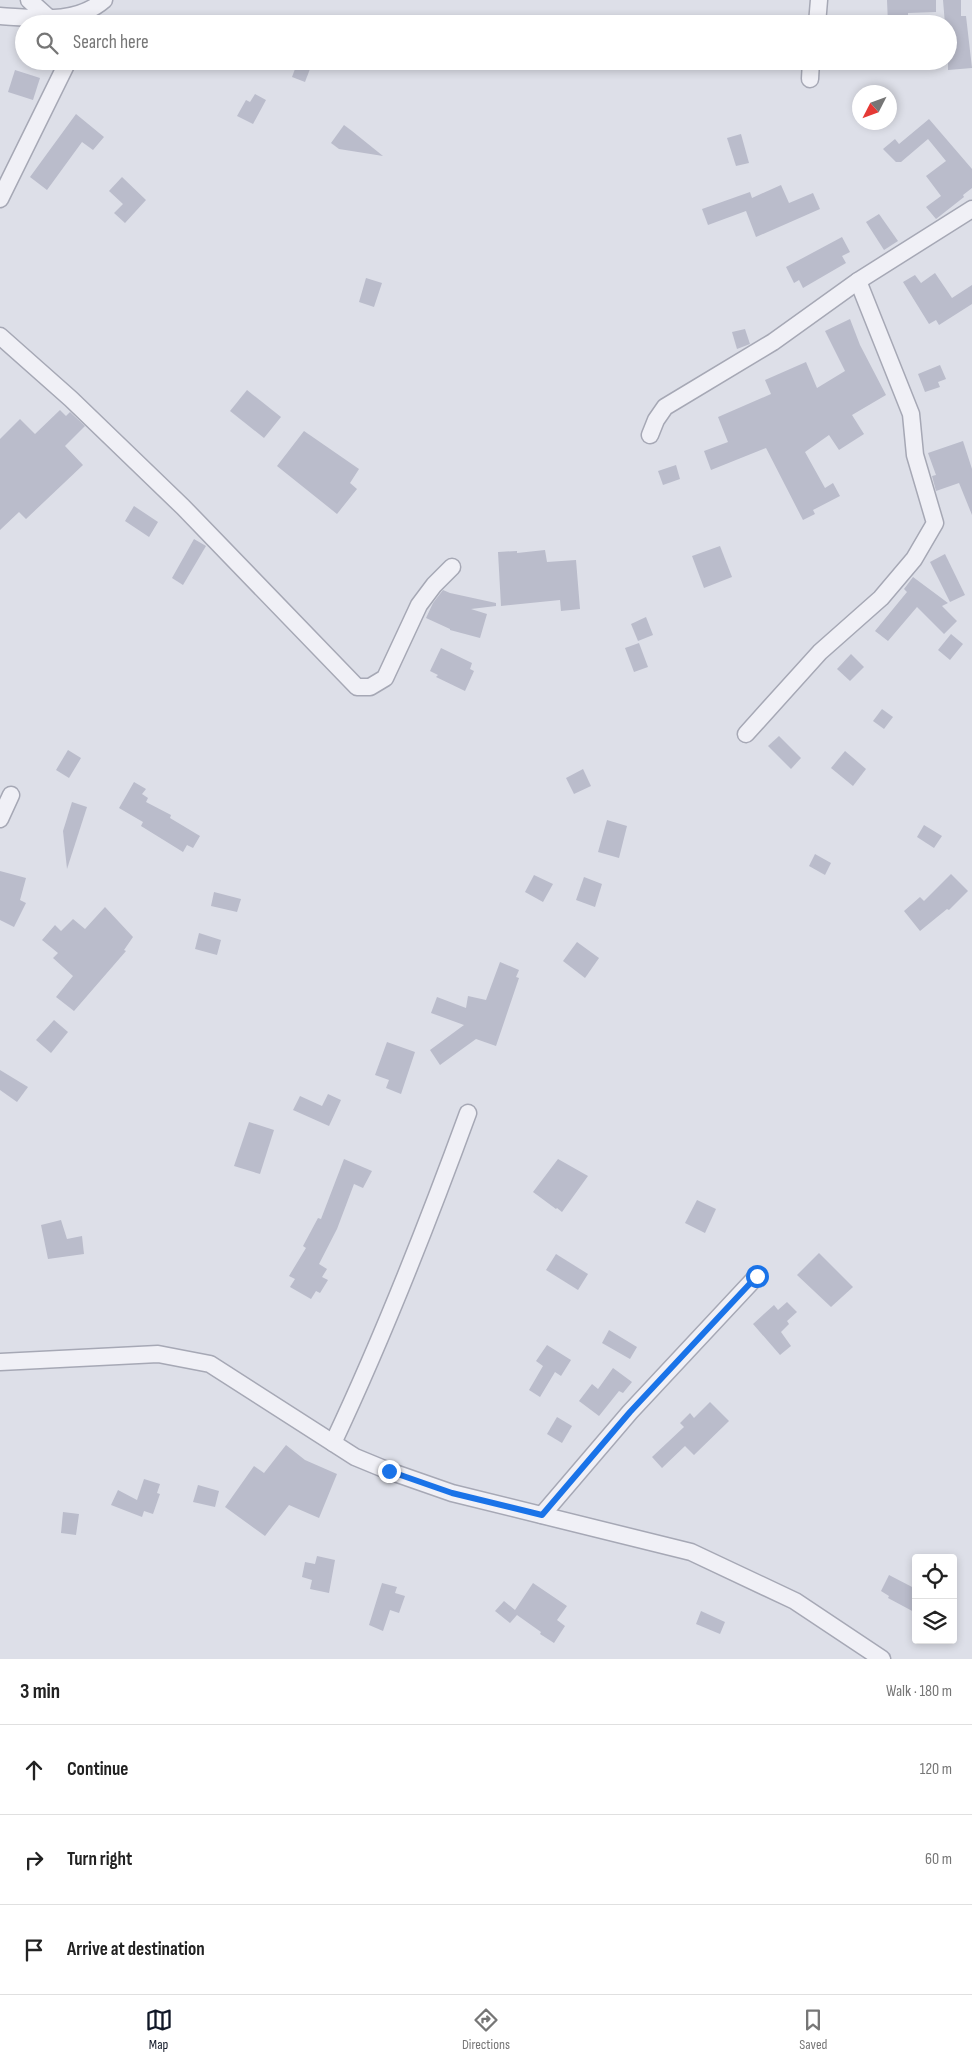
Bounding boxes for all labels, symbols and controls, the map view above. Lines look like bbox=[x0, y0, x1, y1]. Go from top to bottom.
search box bbox=[15, 15, 957, 70]
icon: search bbox=[33, 29, 61, 57]
text: Search here bbox=[73, 31, 149, 54]
north arrow bbox=[852, 85, 897, 130]
route start bbox=[746, 1265, 769, 1288]
route end bbox=[378, 1460, 401, 1483]
map controls bbox=[912, 1554, 957, 1644]
button: locate bbox=[912, 1554, 957, 1599]
button: layers bbox=[912, 1599, 957, 1644]
text: 3 min bbox=[20, 1679, 60, 1704]
text: Walk · 180 m bbox=[886, 1682, 952, 1701]
icon: ahead bbox=[20, 1756, 48, 1784]
text: Continue bbox=[67, 1758, 128, 1781]
text: 120 m bbox=[920, 1760, 952, 1779]
icon: right bbox=[20, 1846, 48, 1874]
text: Turn right bbox=[67, 1848, 132, 1871]
text: 60 m bbox=[925, 1850, 952, 1869]
icon: arrive bbox=[20, 1936, 48, 1964]
text: Arrive at destination bbox=[67, 1938, 205, 1961]
tab: Map bbox=[145, 2006, 173, 2053]
tab: Directions bbox=[462, 2006, 510, 2053]
tab: Saved bbox=[799, 2006, 827, 2053]

